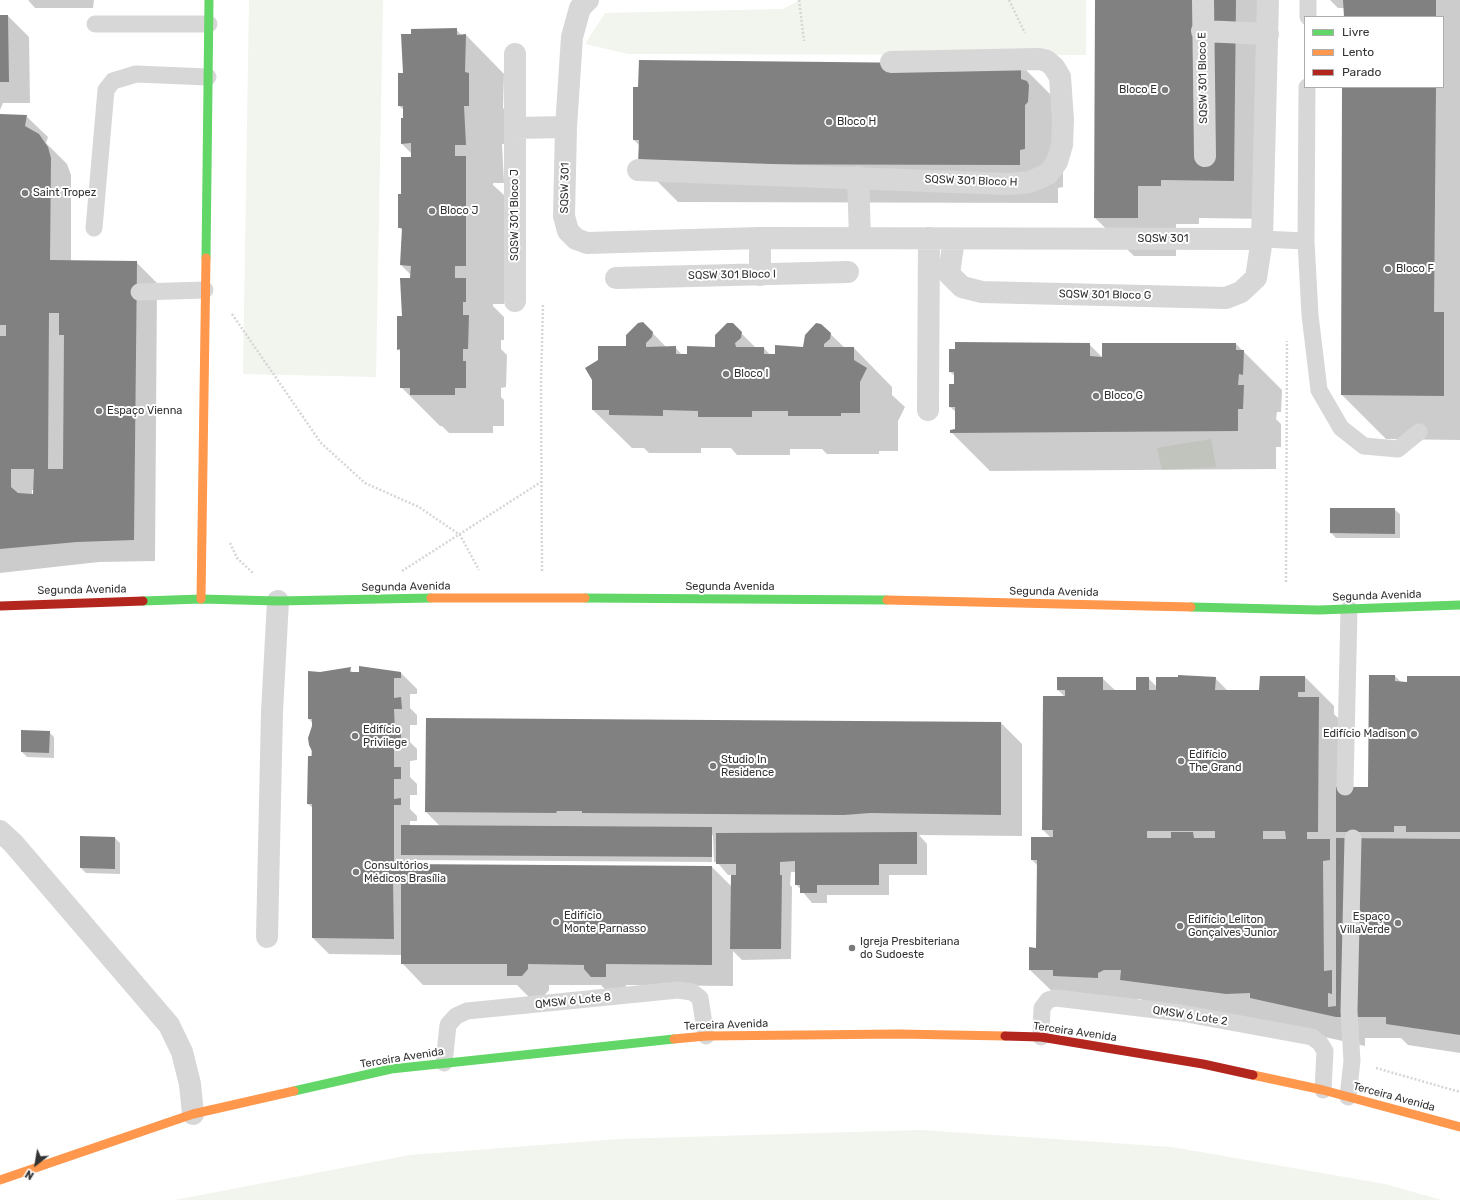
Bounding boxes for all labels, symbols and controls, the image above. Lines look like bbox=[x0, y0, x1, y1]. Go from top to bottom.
legend bbox=[1304, 16, 1444, 88]
text: Livre bbox=[1342, 25, 1369, 39]
street label: SQSW 301 Bloco E bbox=[1196, 32, 1210, 124]
text: Lento bbox=[1342, 45, 1374, 59]
text: Parado bbox=[1342, 65, 1381, 79]
place label: Bloco E bbox=[1119, 83, 1157, 97]
marker: Bloco E bbox=[1160, 85, 1170, 95]
place label: Bloco H bbox=[837, 115, 876, 129]
marker: Bloco H bbox=[824, 117, 834, 127]
street label: SQSW 301 bbox=[558, 162, 572, 214]
street label: SQSW 301 Bloco J bbox=[508, 169, 522, 261]
street label: SQSW 301 Bloco H bbox=[924, 173, 1018, 189]
place label: Saint Tropez bbox=[33, 186, 96, 200]
marker: Saint Tropez bbox=[20, 188, 30, 198]
place label: Bloco J bbox=[440, 204, 478, 218]
marker: Bloco J bbox=[427, 206, 437, 216]
street label: SQSW 301 bbox=[1138, 232, 1188, 246]
place label: Bloco F bbox=[1396, 262, 1434, 276]
marker: Bloco F bbox=[1383, 264, 1393, 274]
street label: SQSW 301 Bloco I bbox=[688, 268, 776, 282]
street label: SQSW 301 Bloco G bbox=[1059, 288, 1151, 302]
place label: Bloco I bbox=[734, 367, 768, 381]
marker: Bloco I bbox=[721, 369, 731, 379]
place label: Bloco G bbox=[1104, 389, 1143, 403]
marker: Bloco G bbox=[1091, 391, 1101, 401]
place label: Espaço Vienna bbox=[107, 404, 182, 418]
marker: Espaço Vienna bbox=[94, 406, 104, 416]
street label: Segunda Avenida bbox=[361, 580, 451, 594]
street label: Segunda Avenida bbox=[685, 580, 775, 594]
street label: Segunda Avenida bbox=[37, 583, 127, 597]
street label: Segunda Avenida bbox=[1009, 585, 1099, 599]
street label: Segunda Avenida bbox=[1332, 588, 1422, 604]
place label: Edifício Privilege bbox=[363, 723, 407, 749]
place label: Edifício Madison bbox=[1323, 727, 1406, 741]
marker: Edifício Madison bbox=[1409, 729, 1419, 739]
marker: Edifício Privilege bbox=[350, 731, 360, 741]
place label: Edifício The Grand bbox=[1189, 748, 1242, 774]
place label: Studio In Residence bbox=[721, 753, 774, 779]
marker: Edifício The Grand bbox=[1176, 756, 1186, 766]
marker: Studio In Residence bbox=[708, 761, 718, 771]
place label: Consultórios Médicos Brasília bbox=[364, 859, 446, 885]
marker: Consultórios Médicos Brasília bbox=[351, 867, 361, 877]
place label: Edifício Monte Parnasso bbox=[564, 909, 646, 935]
place label: Espaço VillaVerde bbox=[1340, 910, 1390, 936]
place label: Edifício Leliton Gonçalves Junior bbox=[1188, 913, 1277, 939]
marker: Edifício Monte Parnasso bbox=[551, 917, 561, 927]
marker: Espaço VillaVerde bbox=[1393, 918, 1403, 928]
marker: Edifício Leliton Gonçalves Junior bbox=[1175, 921, 1185, 931]
place label: Igreja Presbiteriana do Sudoeste bbox=[860, 935, 960, 961]
marker: Igreja Presbiteriana do Sudoeste bbox=[847, 943, 857, 953]
street label: QMSW 6 Lote 8 bbox=[534, 990, 612, 1012]
street label: QMSW 6 Lote 2 bbox=[1152, 1004, 1228, 1028]
street label: Terceira Avenida bbox=[684, 1017, 768, 1033]
street label: Terceira Avenida bbox=[1032, 1020, 1118, 1044]
street label: Terceira Avenida bbox=[359, 1045, 445, 1071]
street label: Terceira Avenida bbox=[1352, 1080, 1436, 1114]
north arrow bbox=[16, 1144, 56, 1184]
text: N bbox=[23, 1167, 36, 1182]

